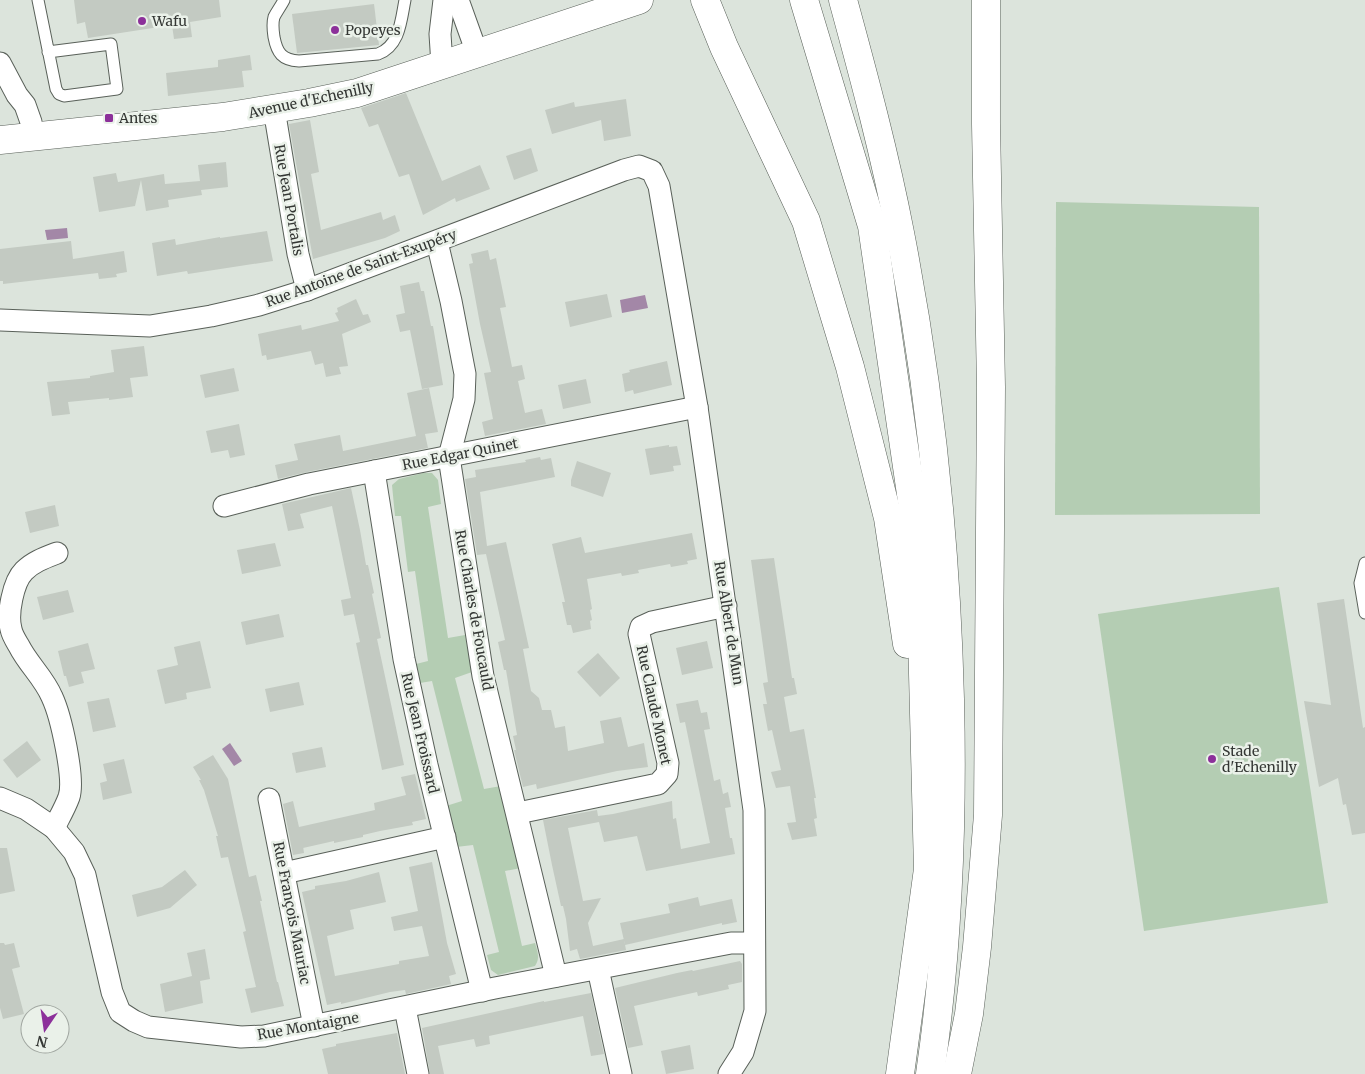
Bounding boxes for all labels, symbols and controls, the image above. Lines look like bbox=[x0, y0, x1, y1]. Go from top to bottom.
place label: Wafu bbox=[151, 12, 187, 30]
marker: Wafu bbox=[136, 15, 148, 27]
place label: Popeyes bbox=[345, 21, 401, 39]
marker: Popeyes bbox=[329, 24, 341, 36]
street label: Avenue d'Echenilly bbox=[246, 78, 376, 122]
place label: Antes bbox=[118, 109, 158, 127]
marker: Antes bbox=[103, 112, 115, 124]
street label: Rue Jean Portalis bbox=[270, 143, 308, 257]
street label: Rue Antoine de Saint-Exupéry bbox=[263, 225, 460, 311]
street label: Rue Edgar Quinet bbox=[401, 434, 520, 474]
street label: Rue Charles de Foucauld bbox=[451, 528, 497, 692]
street label: Rue Albert de Mun bbox=[710, 560, 748, 686]
street label: Rue Claude Monet bbox=[633, 644, 676, 767]
street label: Rue Jean Froissard bbox=[397, 671, 443, 796]
place label: Stade d'Echenilly bbox=[1222, 742, 1298, 776]
marker: Stade d'Echenilly bbox=[1206, 753, 1218, 765]
street label: Rue François Mauriac bbox=[269, 840, 315, 986]
north arrow bbox=[20, 1004, 70, 1054]
street label: Rue Montaigne bbox=[256, 1008, 360, 1044]
text: N bbox=[35, 1032, 49, 1052]

